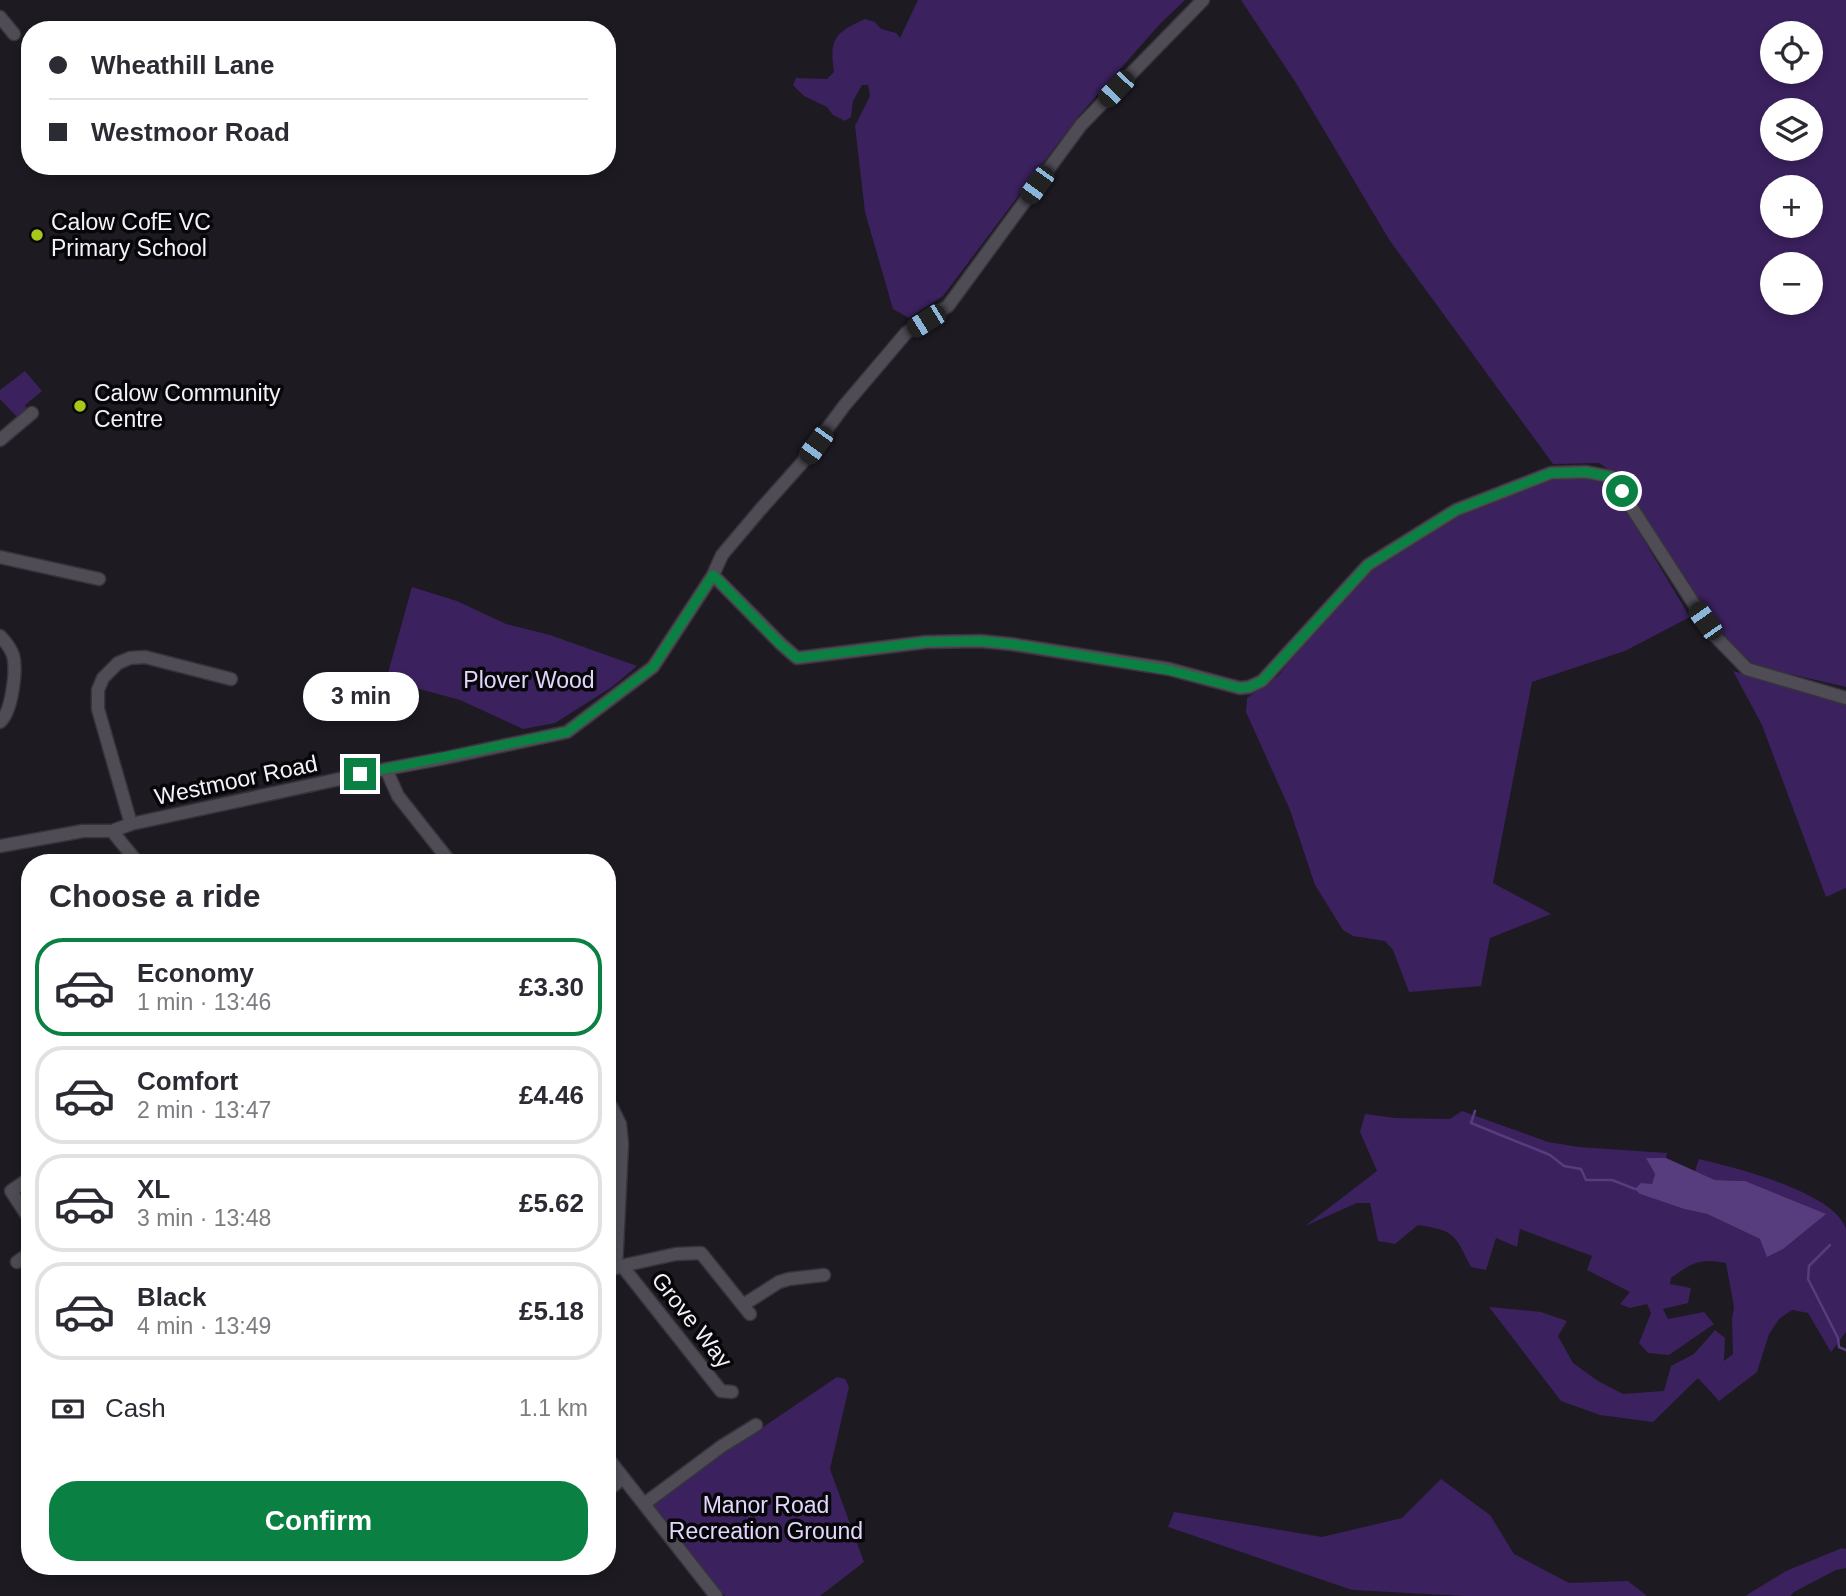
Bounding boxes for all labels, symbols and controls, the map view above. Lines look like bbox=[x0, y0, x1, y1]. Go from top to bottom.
map controls bbox=[1760, 21, 1823, 315]
button: locate bbox=[1760, 21, 1823, 84]
text: Wheathill Lane bbox=[91, 50, 274, 80]
car bbox=[1094, 67, 1139, 111]
button: layers bbox=[1760, 98, 1823, 161]
text: Westmoor Road bbox=[91, 117, 290, 147]
car bbox=[1017, 162, 1058, 208]
button: + bbox=[1760, 175, 1823, 238]
place label: Calow CofE VC Primary School bbox=[51, 209, 211, 261]
marker: Calow CofE VC Primary School bbox=[29, 227, 45, 243]
button: − bbox=[1760, 252, 1823, 315]
car bbox=[903, 301, 950, 341]
place label: Calow Community Centre bbox=[94, 380, 281, 432]
marker: Calow Community Centre bbox=[72, 398, 88, 414]
car bbox=[796, 422, 837, 468]
route start bbox=[1606, 475, 1638, 507]
car bbox=[1685, 598, 1726, 644]
park label: Plover Wood bbox=[463, 667, 595, 693]
callout: 3 min bbox=[302, 672, 418, 722]
text: 3 min bbox=[331, 683, 391, 709]
street label: Westmoor Road bbox=[152, 750, 320, 810]
route end bbox=[344, 758, 376, 790]
text: Choose a ride bbox=[49, 878, 261, 914]
icon: car bbox=[53, 956, 116, 1019]
text: Economy bbox=[137, 958, 254, 988]
text: £3.30 bbox=[519, 972, 584, 1002]
text: 1 min · 13:46 bbox=[137, 989, 271, 1015]
icon: car bbox=[53, 1064, 116, 1127]
text: Comfort bbox=[137, 1066, 238, 1096]
text: £4.46 bbox=[519, 1080, 584, 1110]
text: 2 min · 13:47 bbox=[137, 1097, 271, 1123]
icon: car bbox=[53, 1172, 116, 1235]
text: XL bbox=[137, 1174, 170, 1204]
text: £5.62 bbox=[519, 1188, 584, 1218]
text: 3 min · 13:48 bbox=[137, 1205, 271, 1231]
street label: Grove Way bbox=[647, 1267, 738, 1373]
icon: car bbox=[53, 1280, 116, 1343]
text: Black bbox=[137, 1282, 206, 1312]
text: £5.18 bbox=[519, 1296, 584, 1326]
text: 4 min · 13:49 bbox=[137, 1313, 271, 1339]
icon: cash bbox=[49, 1390, 87, 1428]
text: Cash bbox=[105, 1393, 166, 1423]
text: 1.1 km bbox=[519, 1395, 588, 1421]
button: Confirm bbox=[49, 1481, 588, 1561]
park label: Manor Road Recreation Ground bbox=[669, 1492, 863, 1544]

